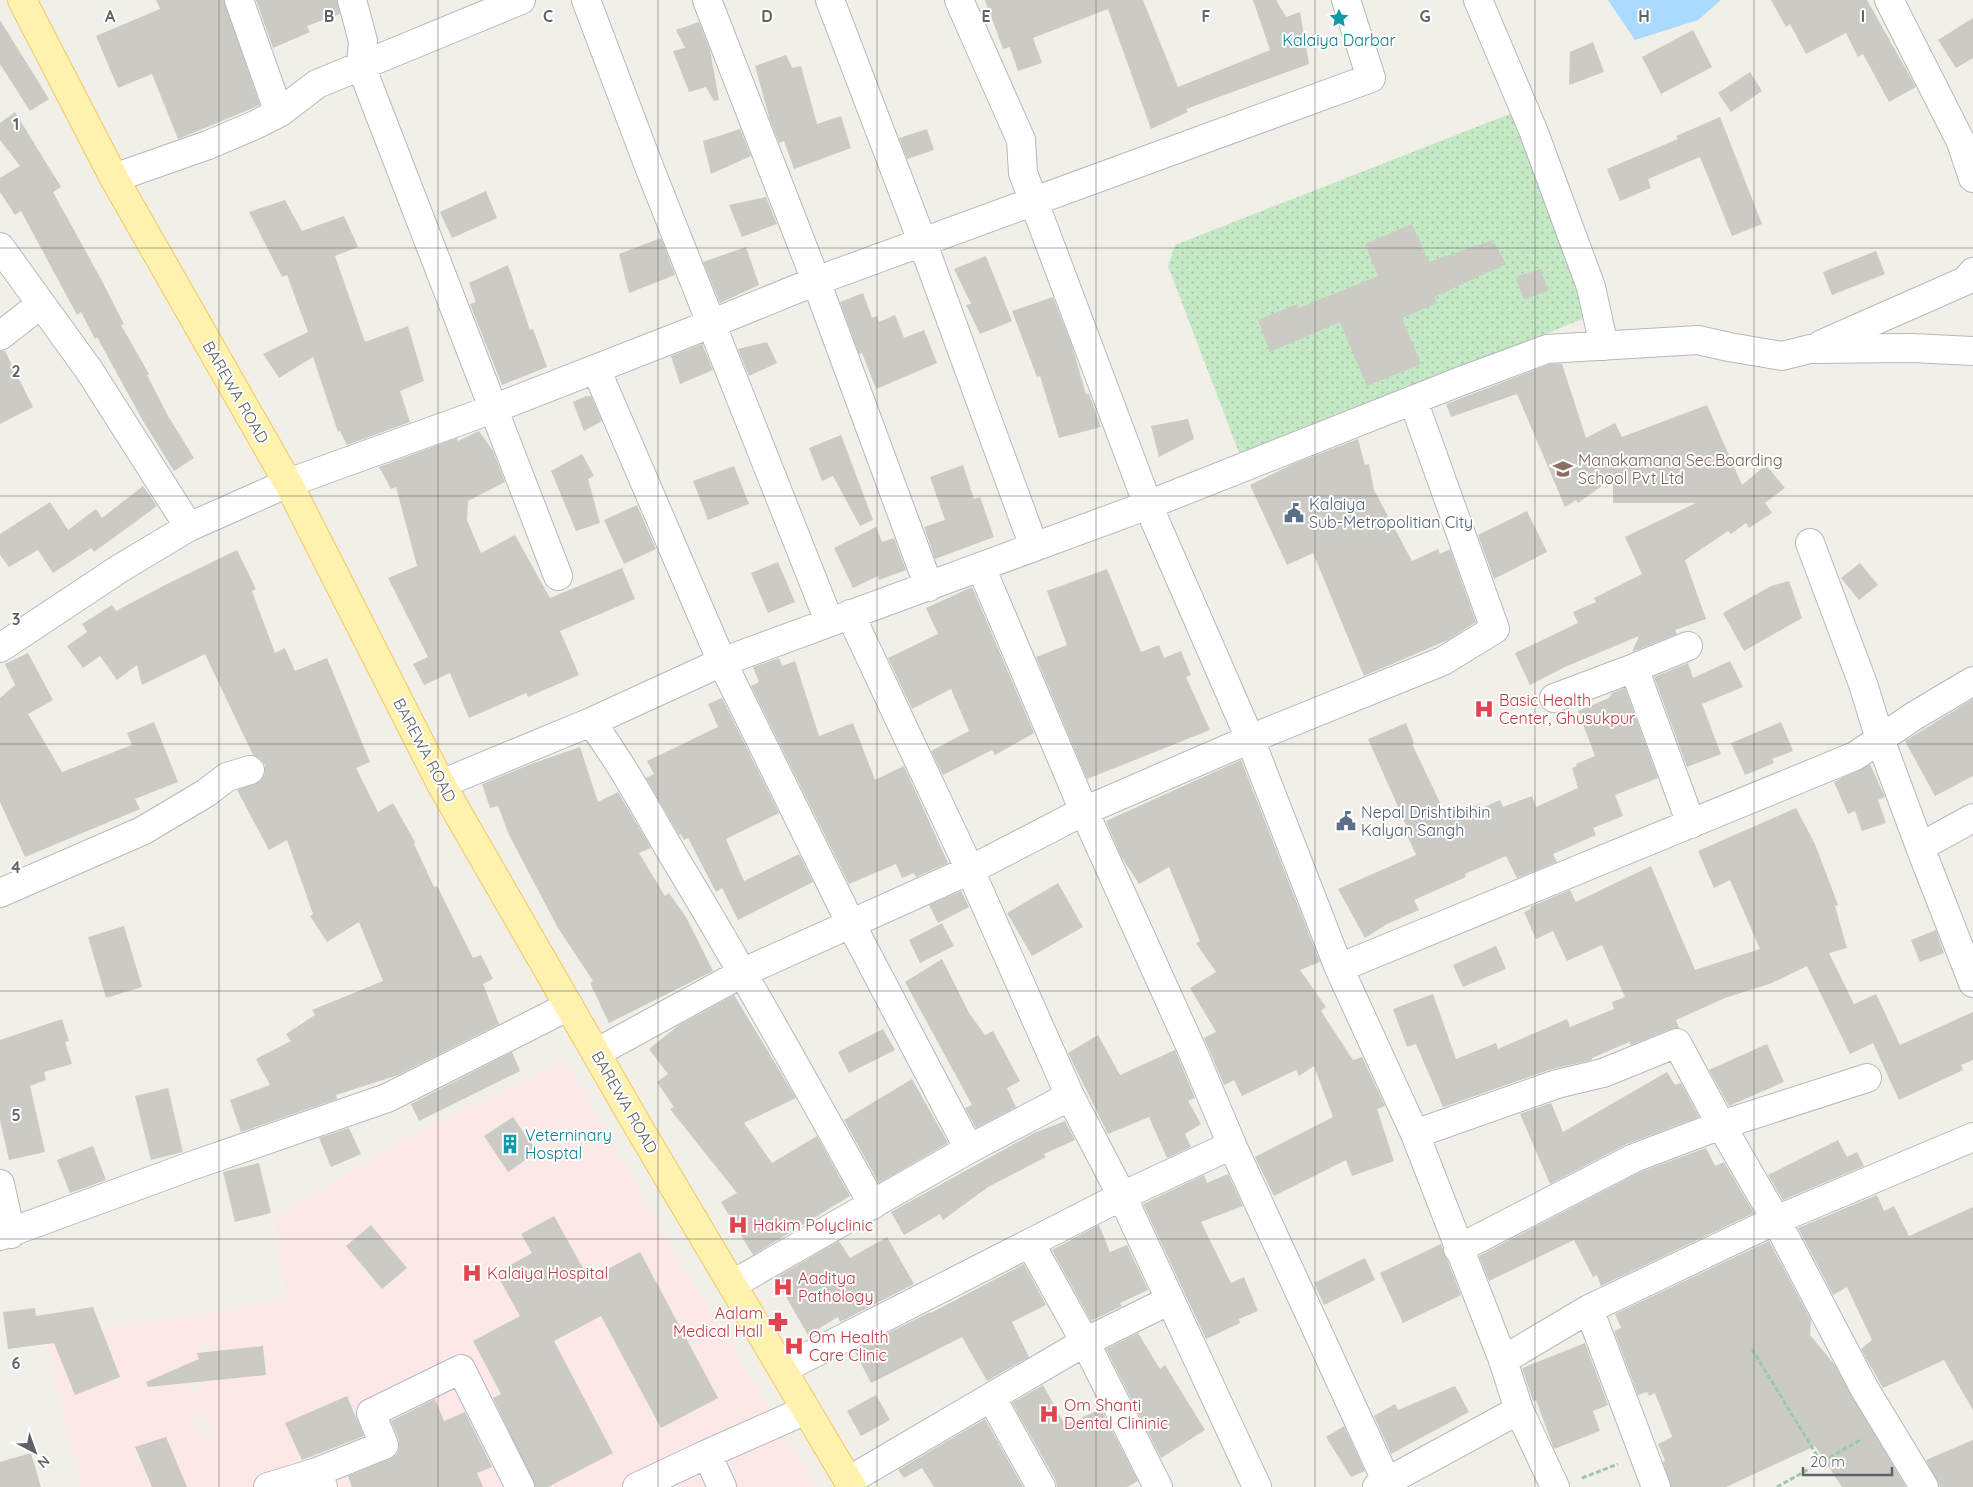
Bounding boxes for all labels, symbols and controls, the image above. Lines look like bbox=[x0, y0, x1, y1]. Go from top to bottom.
text: A bbox=[105, 6, 116, 26]
text: B bbox=[324, 6, 334, 26]
text: C bbox=[543, 6, 553, 26]
text: D bbox=[761, 6, 773, 26]
text: E bbox=[981, 6, 991, 26]
text: F bbox=[1202, 6, 1211, 26]
text: G bbox=[1419, 6, 1431, 26]
text: H bbox=[1638, 6, 1650, 26]
text: I bbox=[1861, 6, 1865, 26]
place icon: Kalaiya Darbar bbox=[1328, 7, 1350, 29]
place label: Kalaiya Darbar bbox=[1282, 30, 1396, 50]
text: 1 bbox=[13, 114, 19, 134]
street label: BAREWA ROAD bbox=[199, 337, 273, 447]
text: 2 bbox=[11, 361, 21, 381]
place label: Manakamana Sec.Boarding School Pvt Ltd bbox=[1578, 450, 1783, 488]
school or university icon: Manakamana Sec.Boarding School Pvt Ltd bbox=[1552, 458, 1574, 480]
place label: Kalaiya Sub-Metropolitian City bbox=[1309, 494, 1473, 532]
public building icon: Kalaiya Sub-Metropolitian City bbox=[1283, 502, 1305, 524]
text: 3 bbox=[12, 609, 20, 629]
place label: Basic Health Center, Ghusukpur bbox=[1499, 690, 1635, 728]
street label: BAREWA ROAD bbox=[389, 695, 461, 805]
hospital icon: Basic Health Center, Ghusukpur bbox=[1473, 698, 1495, 720]
place label: Nepal Drishtibihin Kalyan Sangh bbox=[1361, 802, 1491, 840]
public building icon: Nepal Drishtibihin Kalyan Sangh bbox=[1335, 810, 1357, 832]
text: 4 bbox=[11, 857, 21, 877]
street label: BAREWA ROAD bbox=[588, 1047, 662, 1157]
text: 5 bbox=[11, 1105, 21, 1125]
place label: Veterninary Hosptal bbox=[525, 1125, 612, 1163]
building icon: Veterninary Hosptal bbox=[499, 1133, 521, 1155]
hospital icon: Hakim Polyclinic bbox=[727, 1214, 749, 1236]
place label: Hakim Polyclinic bbox=[753, 1215, 873, 1235]
hospital icon: Kalaiya Hospital bbox=[461, 1262, 483, 1284]
place label: Kalaiya Hospital bbox=[487, 1263, 608, 1283]
place label: Aaditya Pathology bbox=[798, 1268, 874, 1306]
hospital icon: Aaditya Pathology bbox=[772, 1276, 794, 1298]
place label: Aalam Medical Hall bbox=[673, 1303, 763, 1341]
pharmacy icon: Aalam Medical Hall bbox=[767, 1311, 789, 1333]
place label: Om Health Care Clinic bbox=[809, 1327, 889, 1365]
hospital icon: Om Health Care Clinic bbox=[783, 1335, 805, 1357]
text: 6 bbox=[12, 1353, 21, 1373]
place label: Om Shanti Dental Clininic bbox=[1064, 1395, 1168, 1433]
hospital icon: Om Shanti Dental Clininic bbox=[1038, 1403, 1060, 1425]
north arrow bbox=[10, 1427, 60, 1477]
scale bar bbox=[1803, 1444, 1892, 1476]
text: N bbox=[34, 1452, 53, 1472]
text: 20 m bbox=[1810, 1452, 1845, 1471]

